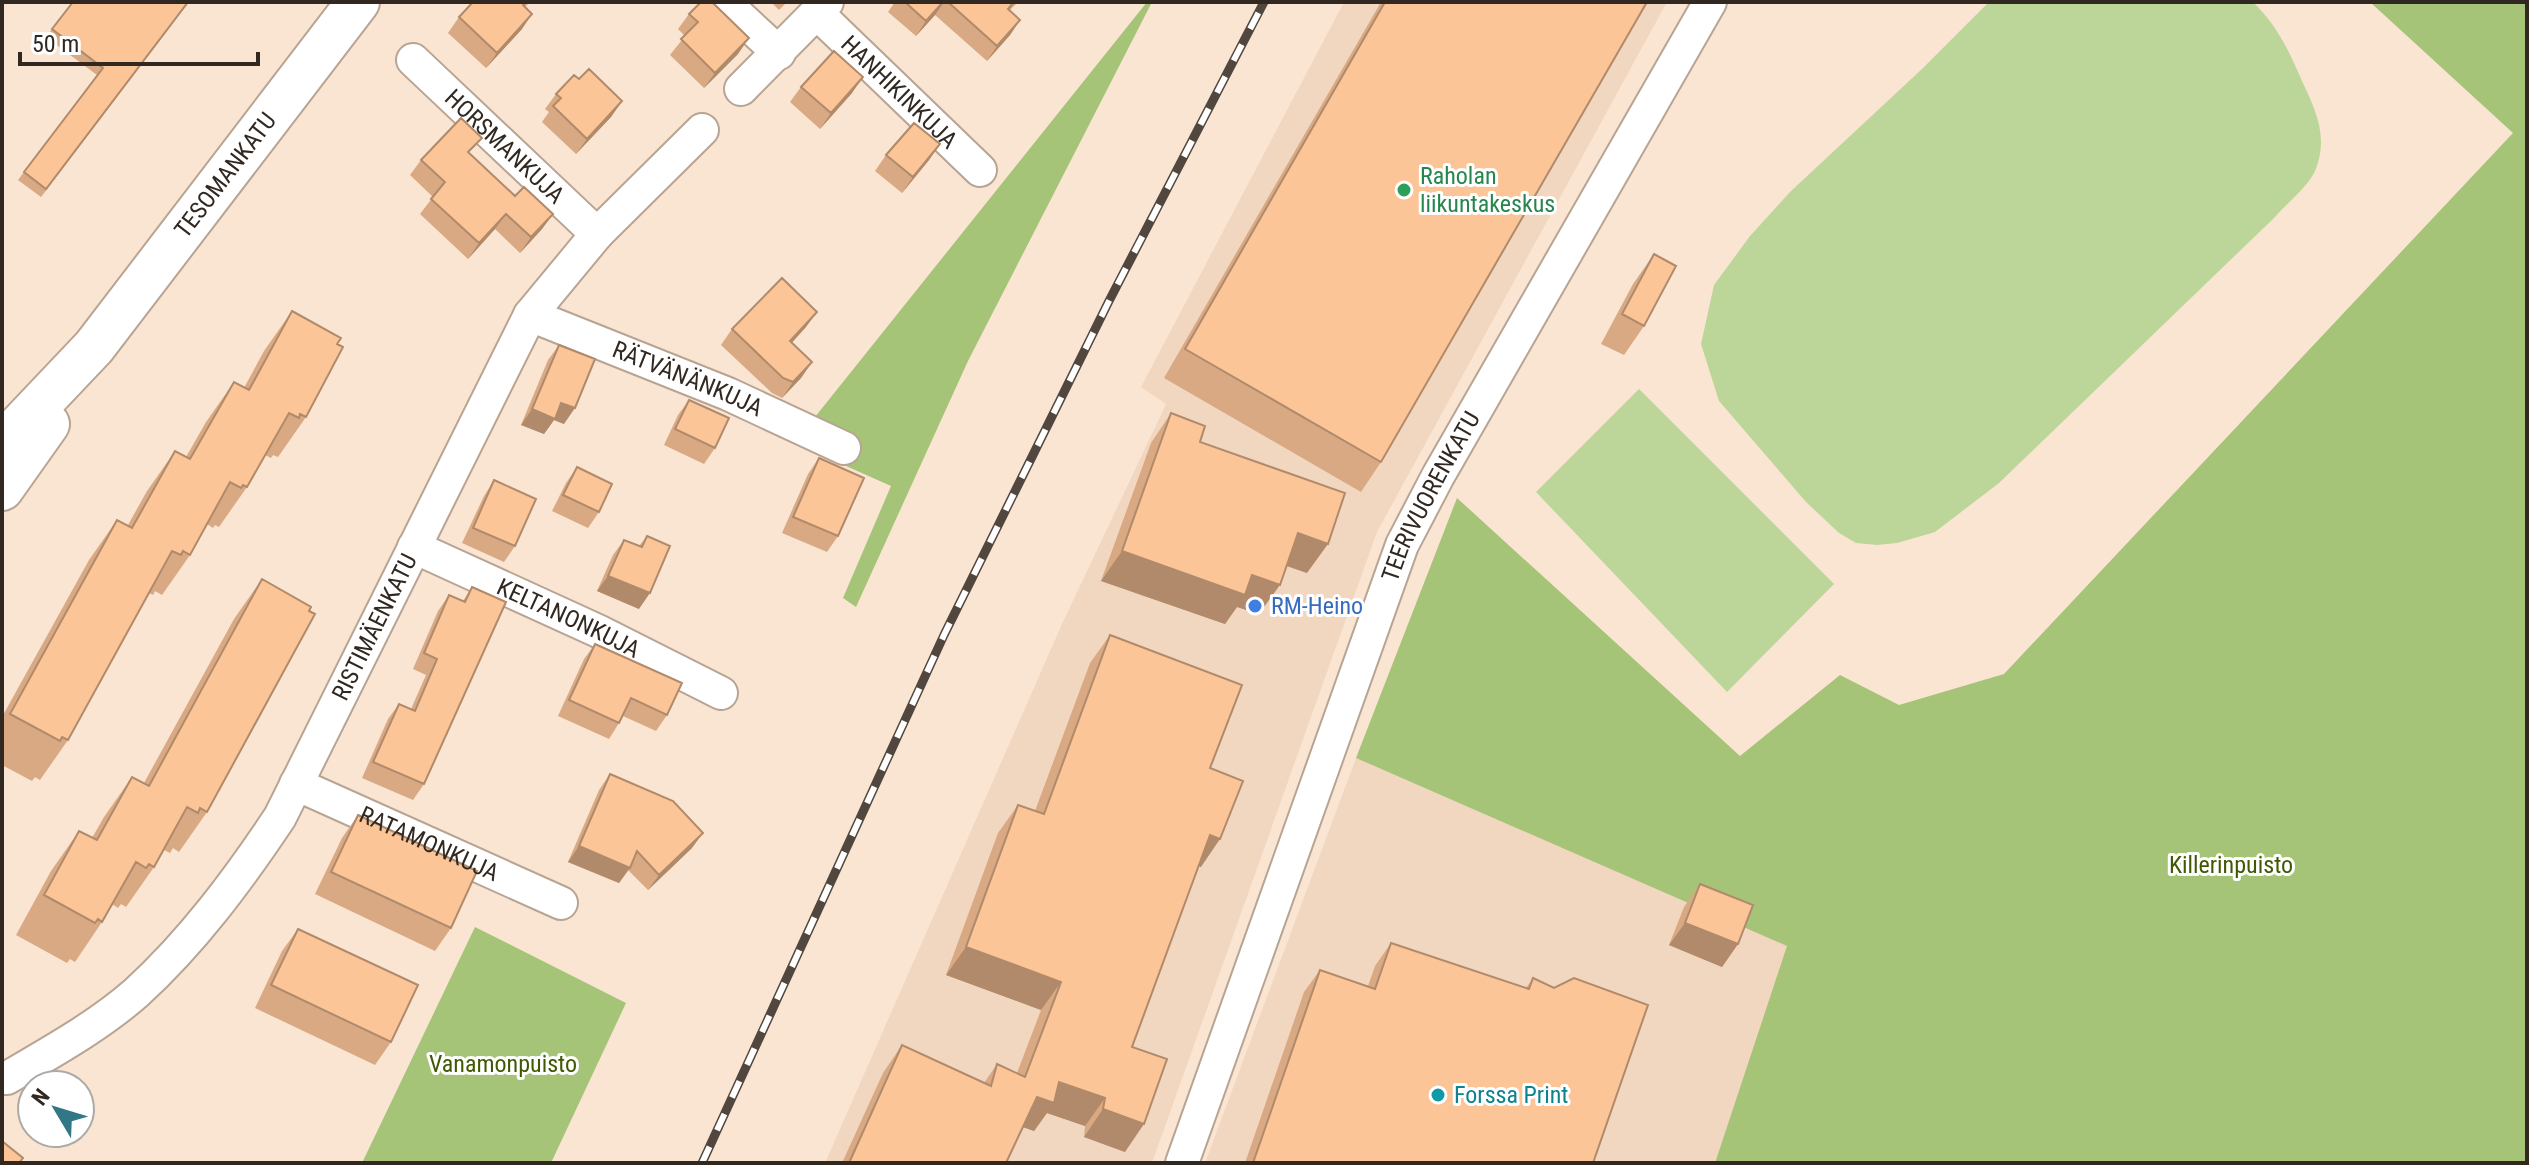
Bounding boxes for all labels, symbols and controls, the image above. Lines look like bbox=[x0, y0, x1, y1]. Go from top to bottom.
scale bar bbox=[20, 16, 258, 66]
text: 50 m bbox=[32, 30, 79, 58]
street label: HANHIKINKUJA bbox=[835, 30, 963, 154]
street label: HORSMANKUJA bbox=[439, 84, 570, 210]
street label: TESOMANKATU bbox=[169, 107, 282, 243]
place label: Raholan liikuntakeskus bbox=[1420, 162, 1555, 218]
marker: Raholan liikuntakeskus bbox=[1395, 181, 1413, 199]
street label: RÄTVÄNÄNKUJA bbox=[609, 335, 767, 422]
street label: TEERIVUORENKATU bbox=[1376, 407, 1486, 585]
street label: RISTIMÄENKATU bbox=[326, 549, 423, 705]
street label: KELTANONKUJA bbox=[493, 573, 645, 664]
place label: RM-Heino bbox=[1271, 592, 1363, 620]
marker: RM-Heino bbox=[1246, 597, 1264, 615]
street label: RATAMONKUJA bbox=[355, 800, 503, 887]
park label: Killerinpuisto bbox=[2169, 851, 2293, 879]
park label: Vanamonpuisto bbox=[429, 1050, 577, 1078]
north arrow bbox=[16, 1069, 96, 1149]
place label: Forssa Print bbox=[1454, 1081, 1568, 1109]
text: N bbox=[27, 1084, 55, 1110]
marker: Forssa Print bbox=[1429, 1086, 1447, 1104]

